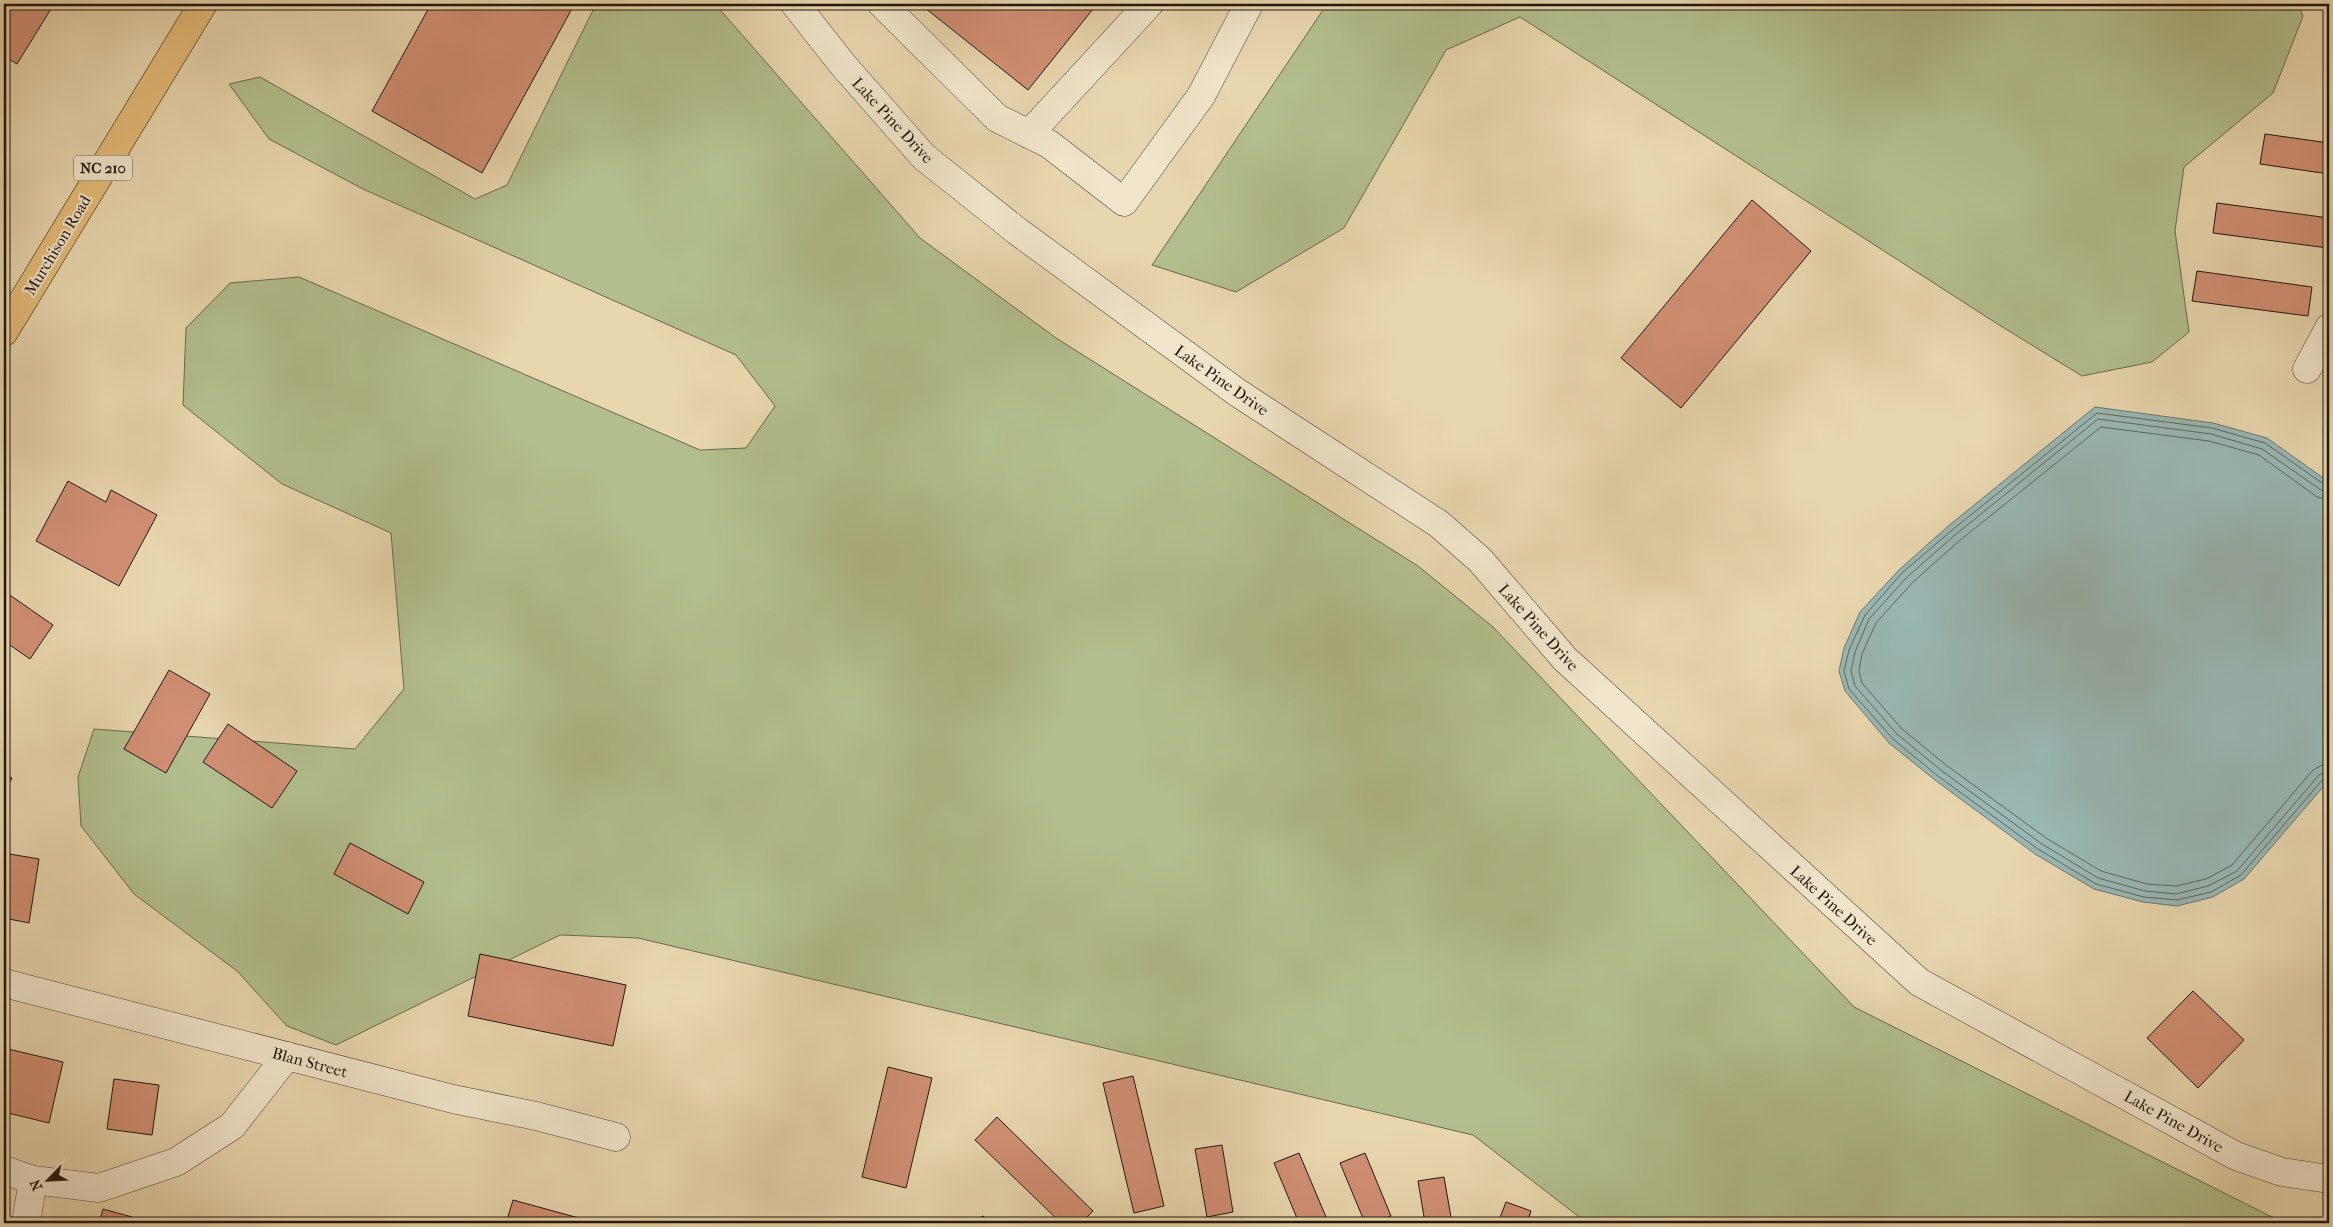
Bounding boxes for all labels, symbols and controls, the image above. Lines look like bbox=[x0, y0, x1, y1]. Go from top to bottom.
street label: Lake Pine Drive bbox=[848, 73, 937, 167]
road number: NC 210 bbox=[74, 156, 132, 180]
street label: Murchison Road bbox=[20, 192, 95, 299]
street label: Lake Pine Drive bbox=[1171, 341, 1272, 420]
street label: Lake Pine Drive bbox=[1495, 580, 1583, 675]
street label: Lake Pine Drive bbox=[1786, 861, 1881, 949]
street label: Blan Street bbox=[270, 1043, 350, 1082]
street label: Lake Pine Drive bbox=[2121, 1086, 2227, 1157]
north arrow bbox=[22, 1154, 72, 1204]
text: N bbox=[27, 1176, 47, 1193]

